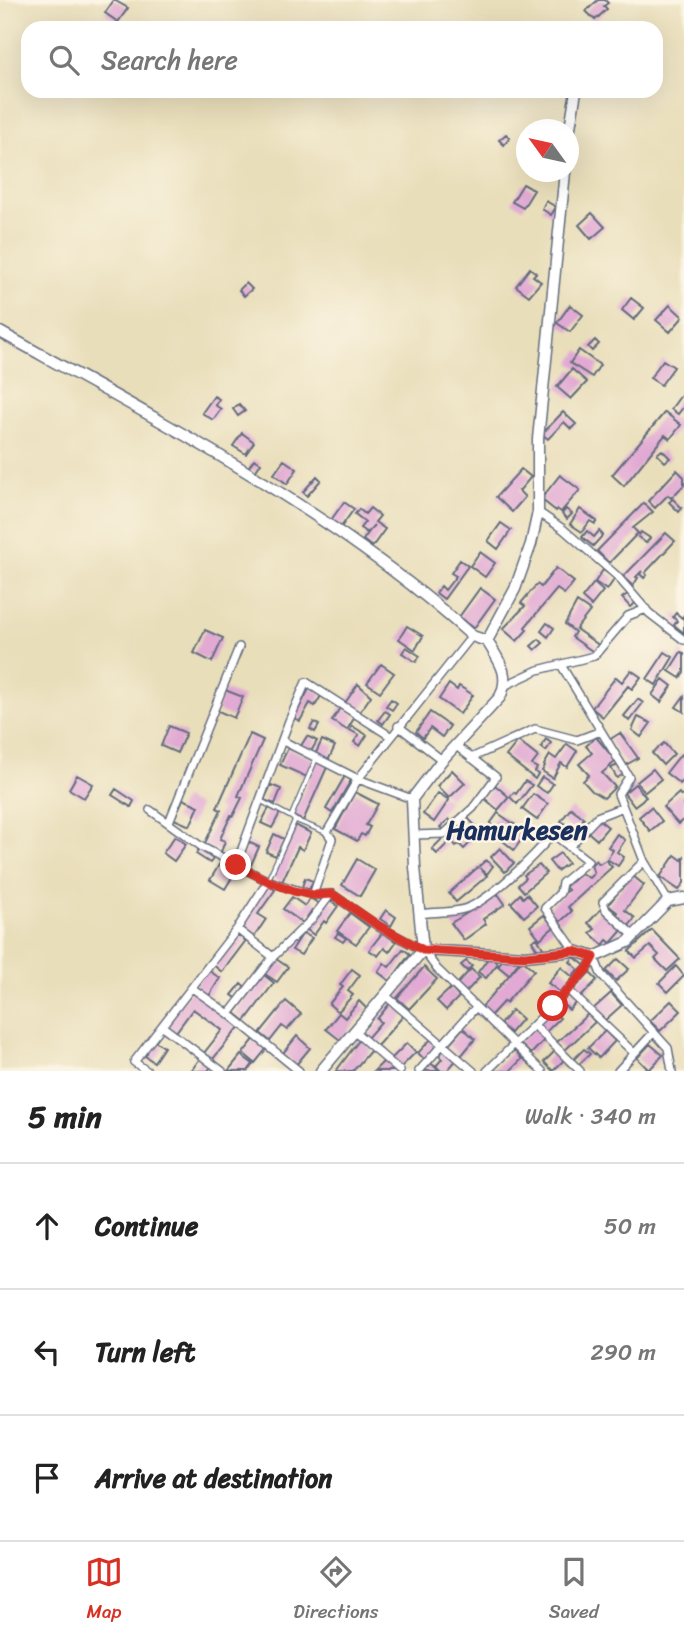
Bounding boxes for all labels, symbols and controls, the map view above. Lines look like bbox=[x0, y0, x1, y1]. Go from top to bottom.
search box bbox=[21, 21, 663, 98]
text: Search here bbox=[101, 37, 238, 83]
icon: search bbox=[45, 41, 83, 79]
north arrow bbox=[516, 119, 579, 182]
district label: Hamurkesen bbox=[446, 807, 588, 853]
route end bbox=[220, 849, 251, 880]
route start bbox=[537, 990, 568, 1021]
text: 5 min bbox=[28, 1090, 102, 1144]
text: Walk · 340 m bbox=[525, 1096, 656, 1137]
text: Continue bbox=[95, 1203, 198, 1249]
text: 50 m bbox=[604, 1206, 656, 1247]
icon: ahead bbox=[28, 1207, 66, 1245]
text: Turn left bbox=[95, 1329, 195, 1375]
text: 290 m bbox=[590, 1332, 656, 1373]
icon: left bbox=[28, 1333, 66, 1371]
text: Arrive at destination bbox=[95, 1455, 332, 1501]
icon: arrive bbox=[28, 1459, 66, 1497]
tab: Map bbox=[85, 1553, 123, 1628]
tab: Directions bbox=[293, 1553, 379, 1628]
tab: Saved bbox=[549, 1553, 599, 1628]

